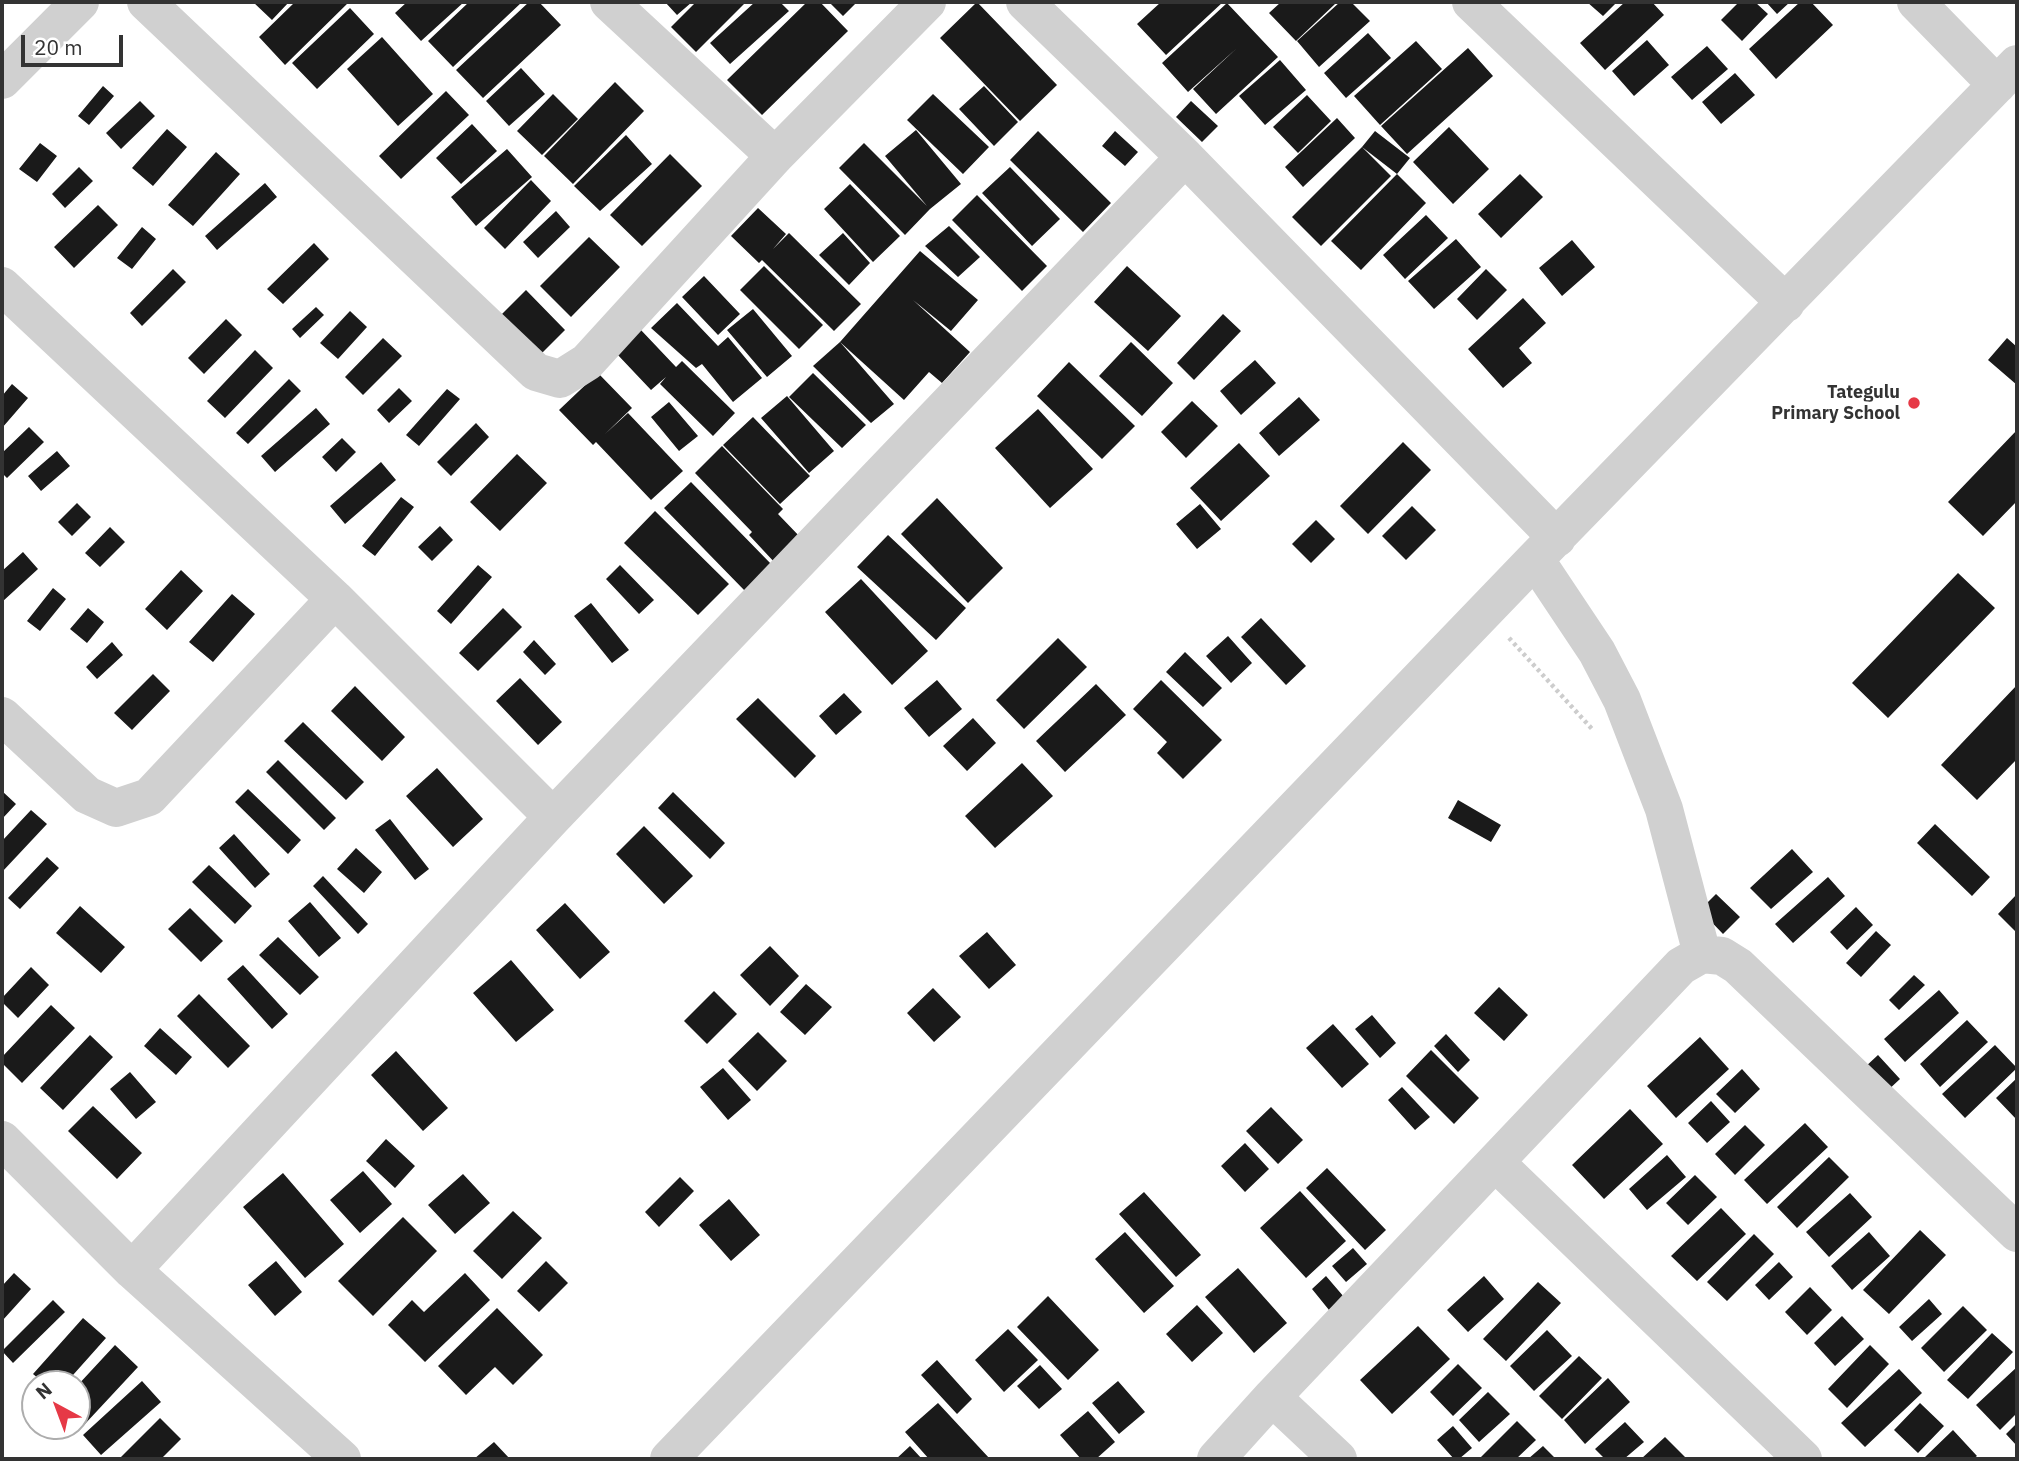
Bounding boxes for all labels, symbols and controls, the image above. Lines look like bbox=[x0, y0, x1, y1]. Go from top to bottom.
scale bar bbox=[24, 21, 126, 65]
text: 20 m bbox=[34, 33, 83, 61]
place label: Tategulu Primary School bbox=[1771, 382, 1900, 424]
marker: Tategulu Primary School bbox=[1906, 395, 1922, 411]
north arrow bbox=[21, 1370, 91, 1440]
text: N bbox=[30, 1377, 57, 1404]

